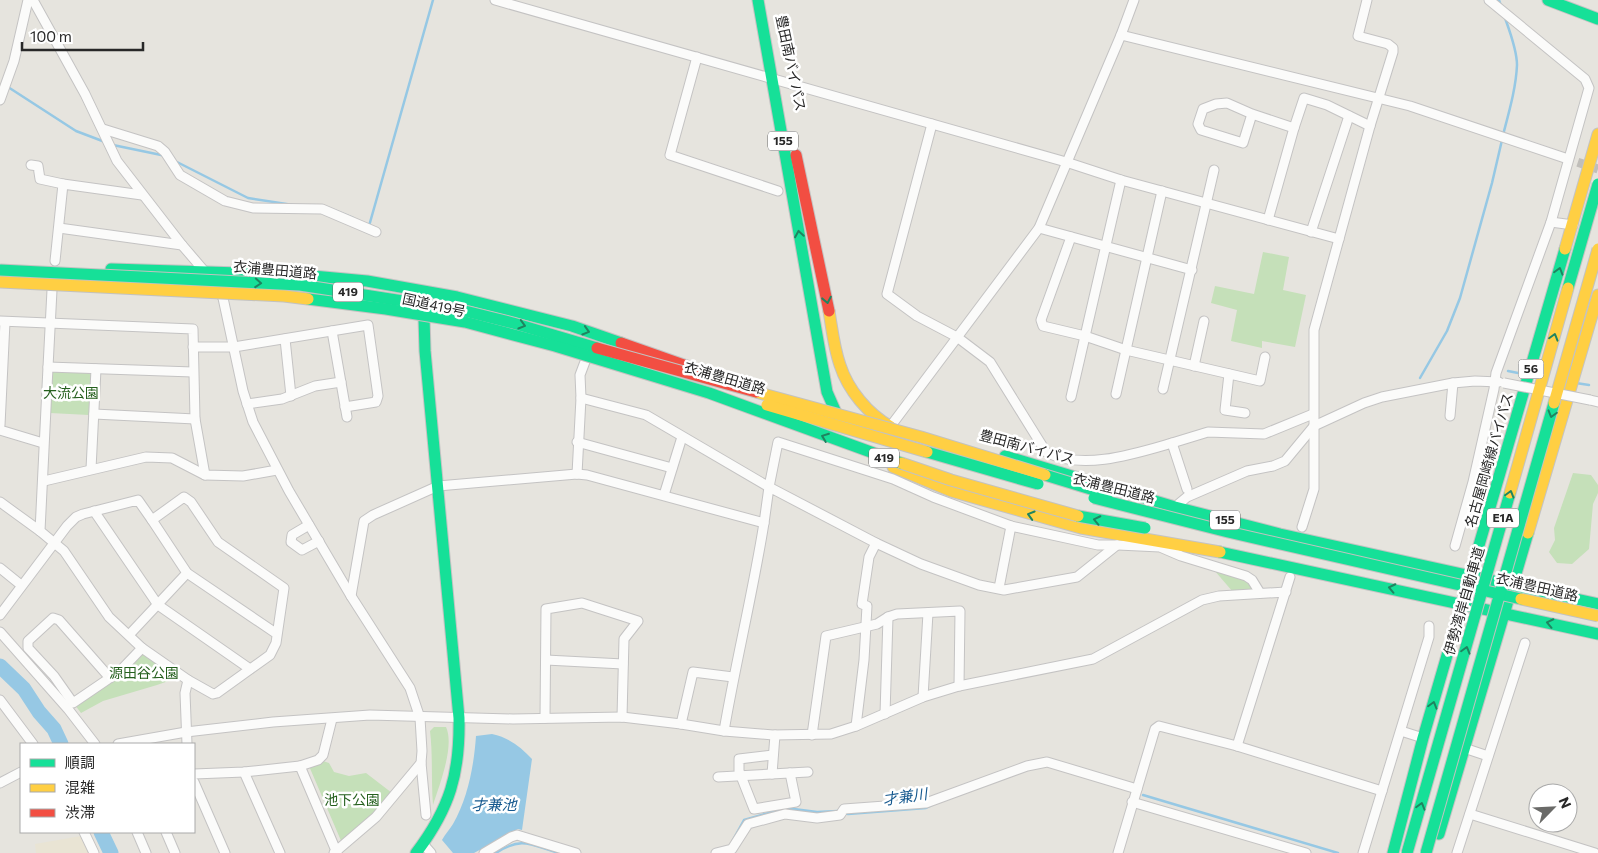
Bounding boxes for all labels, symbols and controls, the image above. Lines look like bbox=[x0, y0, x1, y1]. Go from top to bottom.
street label: 豊田南バイパス bbox=[773, 13, 810, 112]
scale bar bbox=[22, 20, 144, 52]
text: 100 m bbox=[30, 27, 72, 45]
road number: 155 bbox=[768, 132, 798, 150]
one-way arrow bbox=[794, 230, 805, 238]
street label: 衣浦豊田道路 bbox=[232, 257, 318, 282]
one-way arrow bbox=[1554, 268, 1564, 276]
one-way arrow bbox=[255, 277, 263, 288]
road number: 419 bbox=[333, 282, 363, 302]
street label: 国道419号 bbox=[401, 289, 467, 320]
one-way arrow bbox=[821, 295, 831, 304]
one-way arrow bbox=[518, 320, 526, 330]
one-way arrow bbox=[582, 325, 590, 335]
one-way arrow bbox=[1548, 333, 1559, 342]
street label: 衣浦豊田道路 bbox=[682, 358, 768, 397]
road number: 56 bbox=[1518, 359, 1544, 378]
park label: 大流公園 bbox=[43, 384, 99, 401]
street label: 名古屋岡崎線バイパス bbox=[1461, 390, 1516, 529]
one-way arrow bbox=[1547, 409, 1557, 417]
street label: 豊田南バイパス bbox=[978, 426, 1077, 467]
one-way arrow bbox=[821, 432, 830, 443]
road number: 419 bbox=[869, 448, 899, 468]
street label: 衣浦豊田道路 bbox=[1071, 469, 1157, 506]
one-way arrow bbox=[1504, 490, 1514, 498]
road number: E1A bbox=[1487, 508, 1519, 528]
road number: 155 bbox=[1210, 510, 1240, 530]
one-way arrow bbox=[1027, 511, 1036, 521]
one-way arrow bbox=[1093, 516, 1102, 526]
street label: 伊勢湾岸自動車道 bbox=[1440, 545, 1487, 657]
street label: 衣浦豊田道路 bbox=[1494, 569, 1580, 604]
one-way arrow bbox=[1387, 584, 1396, 594]
one-way arrow bbox=[1546, 618, 1555, 629]
one-way arrow bbox=[1460, 646, 1470, 655]
park label: 源田谷公園 bbox=[109, 664, 179, 681]
one-way arrow bbox=[1427, 701, 1437, 709]
legend bbox=[20, 743, 195, 833]
text: 順調 bbox=[65, 753, 95, 771]
text: 混雑 bbox=[65, 778, 95, 796]
north arrow bbox=[1528, 783, 1578, 833]
water label: 才兼川 bbox=[881, 784, 930, 808]
park label: 池下公園 bbox=[324, 791, 380, 808]
text: N bbox=[1555, 794, 1575, 811]
water label: 才兼池 bbox=[471, 795, 518, 813]
text: 渋滞 bbox=[65, 803, 95, 821]
one-way arrow bbox=[1415, 803, 1425, 811]

